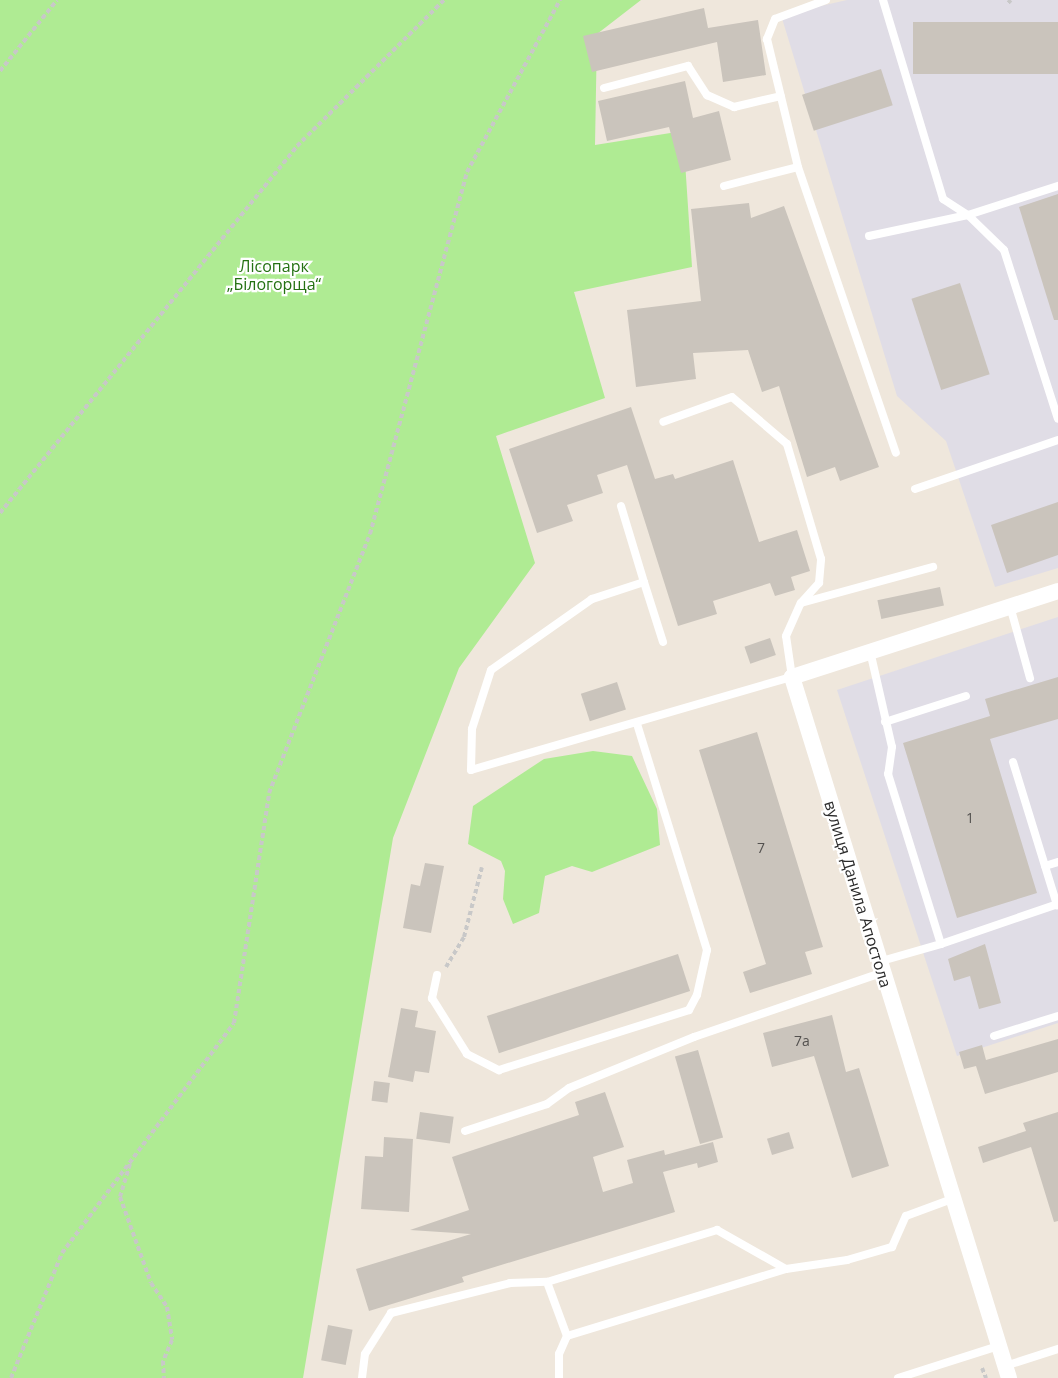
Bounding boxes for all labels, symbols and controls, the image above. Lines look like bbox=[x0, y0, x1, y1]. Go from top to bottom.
park label: Лісопарк „Білогорща“ bbox=[227, 256, 321, 294]
street label: вулиця Данила Апостола bbox=[820, 798, 896, 990]
house number: 1 bbox=[966, 810, 974, 826]
house number: 7 bbox=[757, 840, 765, 856]
house number: 7а bbox=[794, 1033, 810, 1049]

